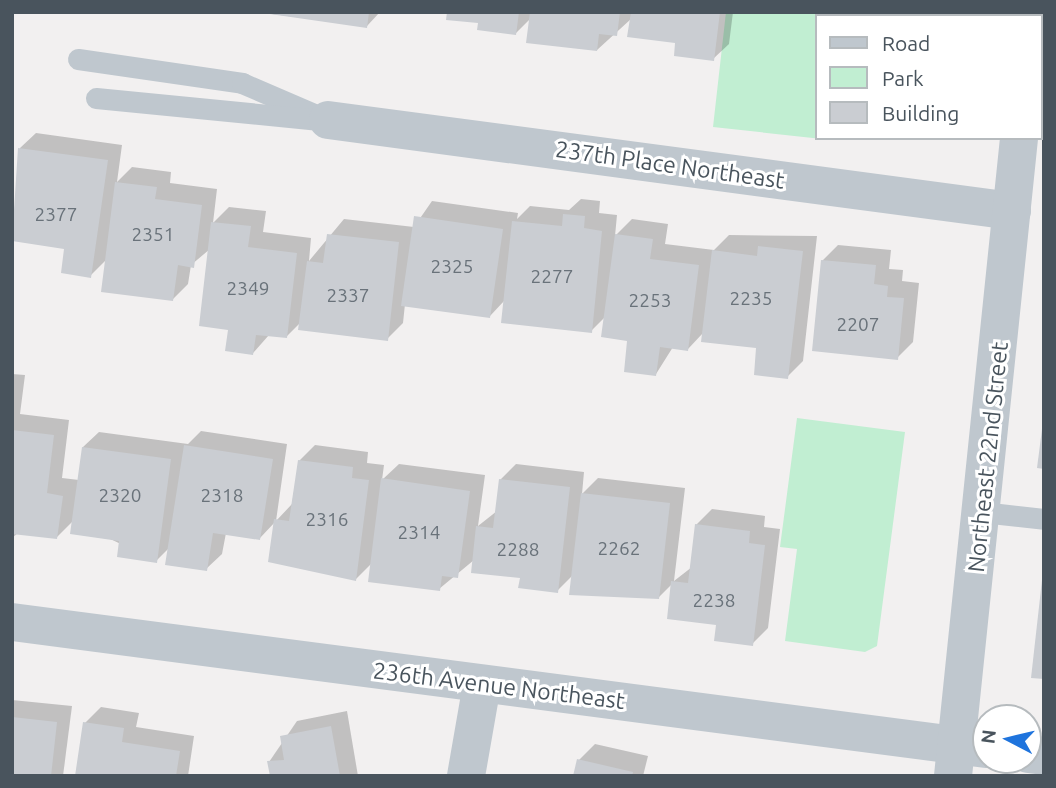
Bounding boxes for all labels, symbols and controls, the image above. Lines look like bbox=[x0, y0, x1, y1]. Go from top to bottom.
legend bbox=[814, 14, 1042, 140]
text: Road bbox=[882, 31, 930, 55]
text: Park bbox=[882, 66, 924, 90]
text: Building bbox=[882, 101, 959, 125]
street label: 237th Place Northeast bbox=[554, 135, 786, 195]
house number: 2377 bbox=[35, 204, 77, 226]
house number: 2351 bbox=[132, 224, 174, 246]
house number: 2325 bbox=[431, 256, 473, 278]
house number: 2277 bbox=[531, 266, 573, 288]
house number: 2349 bbox=[227, 278, 269, 300]
house number: 2337 bbox=[327, 285, 369, 307]
house number: 2235 bbox=[730, 288, 772, 310]
house number: 2253 bbox=[629, 290, 671, 312]
house number: 2207 bbox=[837, 314, 879, 336]
street label: Northeast 22nd Street bbox=[962, 340, 1014, 574]
house number: 2320 bbox=[99, 485, 141, 507]
house number: 2318 bbox=[201, 485, 243, 507]
house number: 2316 bbox=[306, 509, 348, 531]
house number: 2314 bbox=[398, 522, 440, 544]
house number: 2262 bbox=[598, 538, 640, 560]
house number: 2288 bbox=[497, 539, 539, 561]
house number: 2238 bbox=[693, 590, 735, 612]
street label: 236th Avenue Northeast bbox=[372, 657, 626, 715]
north arrow bbox=[972, 704, 1042, 774]
text: N bbox=[976, 728, 1000, 745]

